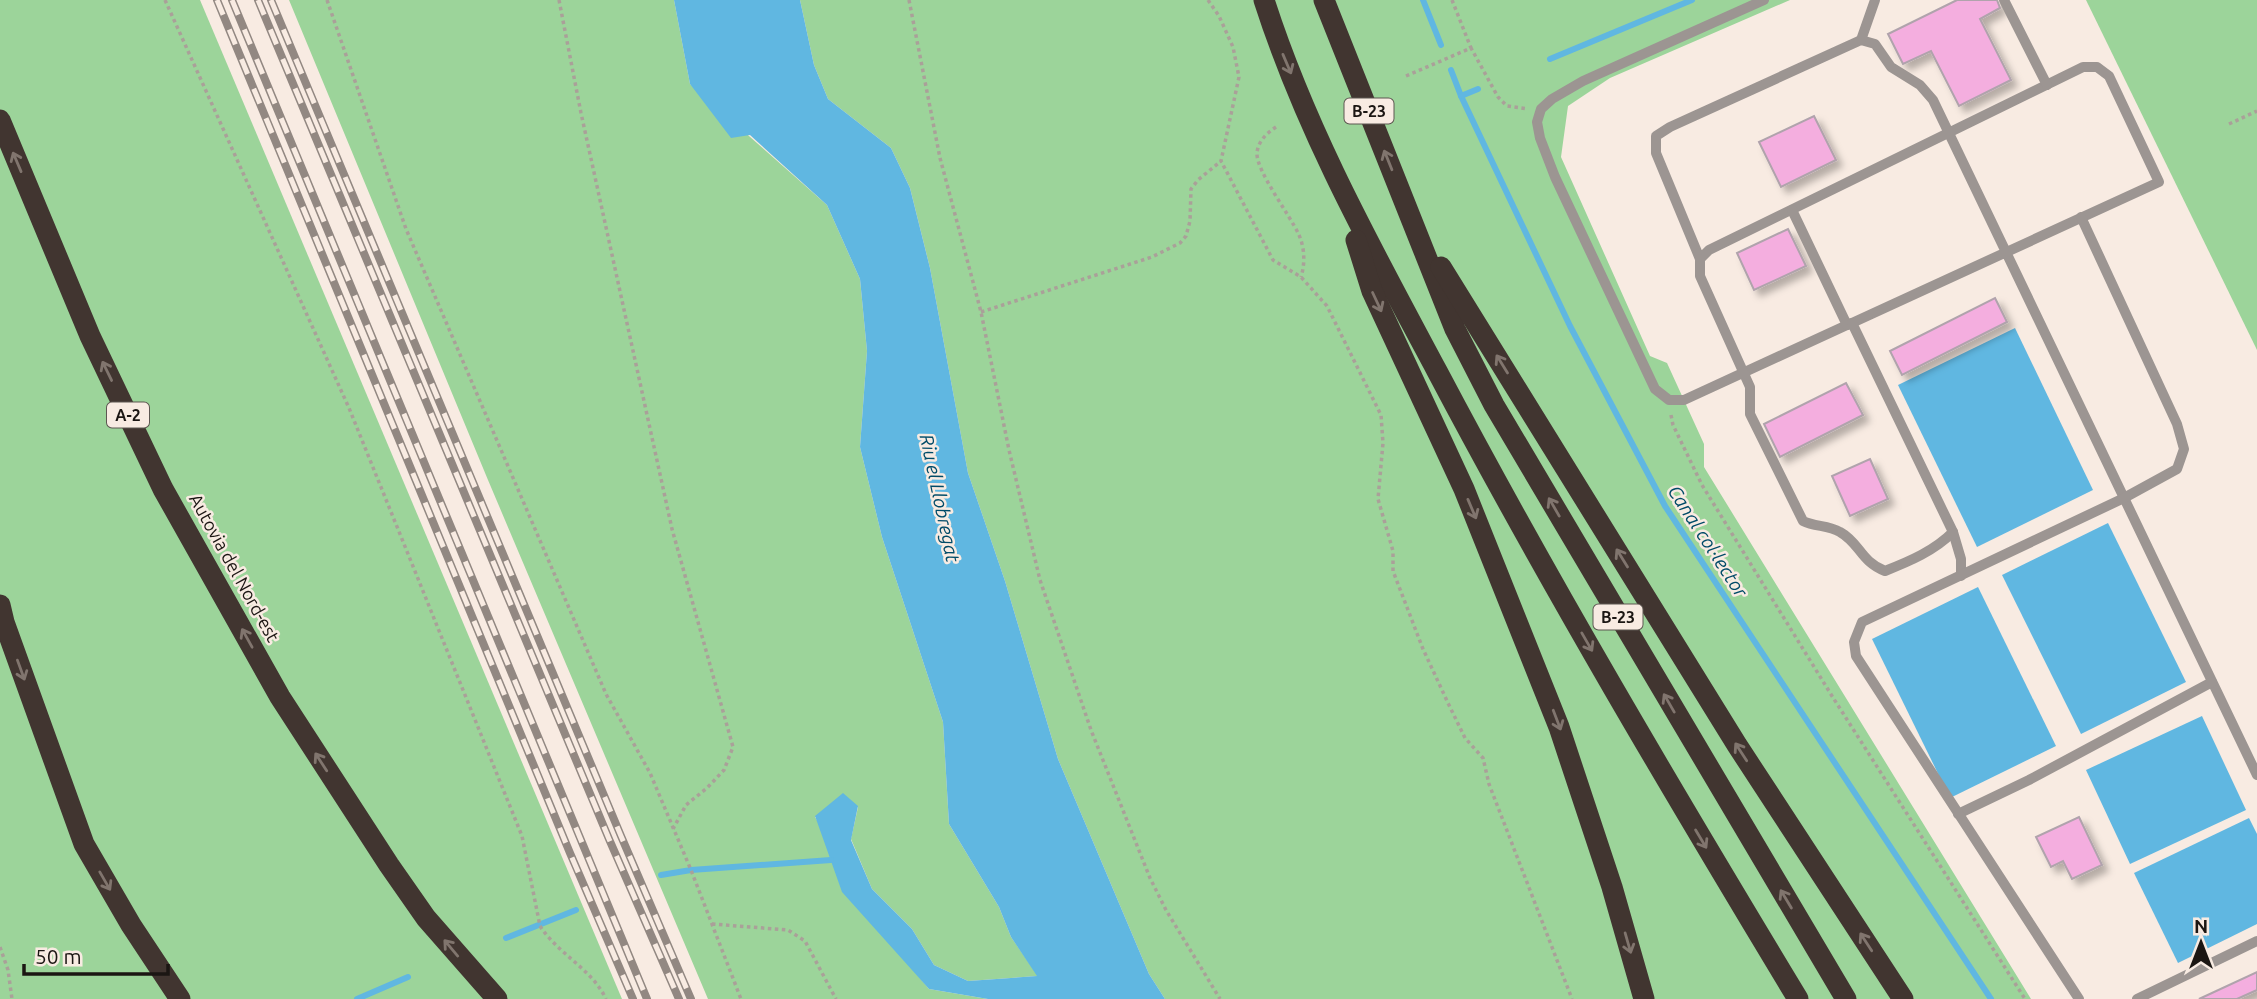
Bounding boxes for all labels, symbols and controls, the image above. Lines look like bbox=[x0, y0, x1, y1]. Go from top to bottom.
one-way arrow bbox=[1281, 53, 1294, 75]
road number: B-23 bbox=[1344, 99, 1394, 124]
one-way arrow bbox=[1381, 149, 1394, 171]
one-way arrow bbox=[10, 152, 23, 174]
one-way arrow bbox=[1371, 291, 1385, 312]
one-way arrow bbox=[1494, 355, 1508, 375]
one-way arrow bbox=[100, 361, 113, 382]
road number: A-2 bbox=[107, 402, 149, 428]
water label: Riu el Llobregat bbox=[916, 432, 964, 565]
water label: Canal col·lector bbox=[1664, 481, 1753, 602]
street label: Autovia del Nord-est bbox=[186, 490, 284, 645]
one-way arrow bbox=[1467, 498, 1480, 519]
one-way arrow bbox=[1547, 498, 1561, 518]
one-way arrow bbox=[1614, 548, 1628, 568]
road number: B-23 bbox=[1594, 604, 1642, 630]
one-way arrow bbox=[240, 628, 254, 648]
one-way arrow bbox=[1580, 631, 1594, 651]
one-way arrow bbox=[16, 658, 28, 680]
one-way arrow bbox=[1662, 694, 1676, 714]
one-way arrow bbox=[1551, 709, 1564, 731]
one-way arrow bbox=[1734, 742, 1748, 762]
one-way arrow bbox=[314, 752, 328, 772]
one-way arrow bbox=[1694, 828, 1708, 848]
one-way arrow bbox=[99, 870, 113, 890]
one-way arrow bbox=[1779, 889, 1793, 909]
north arrow bbox=[2166, 908, 2236, 978]
text: N bbox=[2194, 915, 2208, 937]
scale bar bbox=[24, 932, 168, 976]
one-way arrow bbox=[1622, 932, 1635, 954]
one-way arrow bbox=[1858, 932, 1872, 952]
one-way arrow bbox=[443, 939, 459, 957]
text: 50 m bbox=[35, 944, 82, 968]

